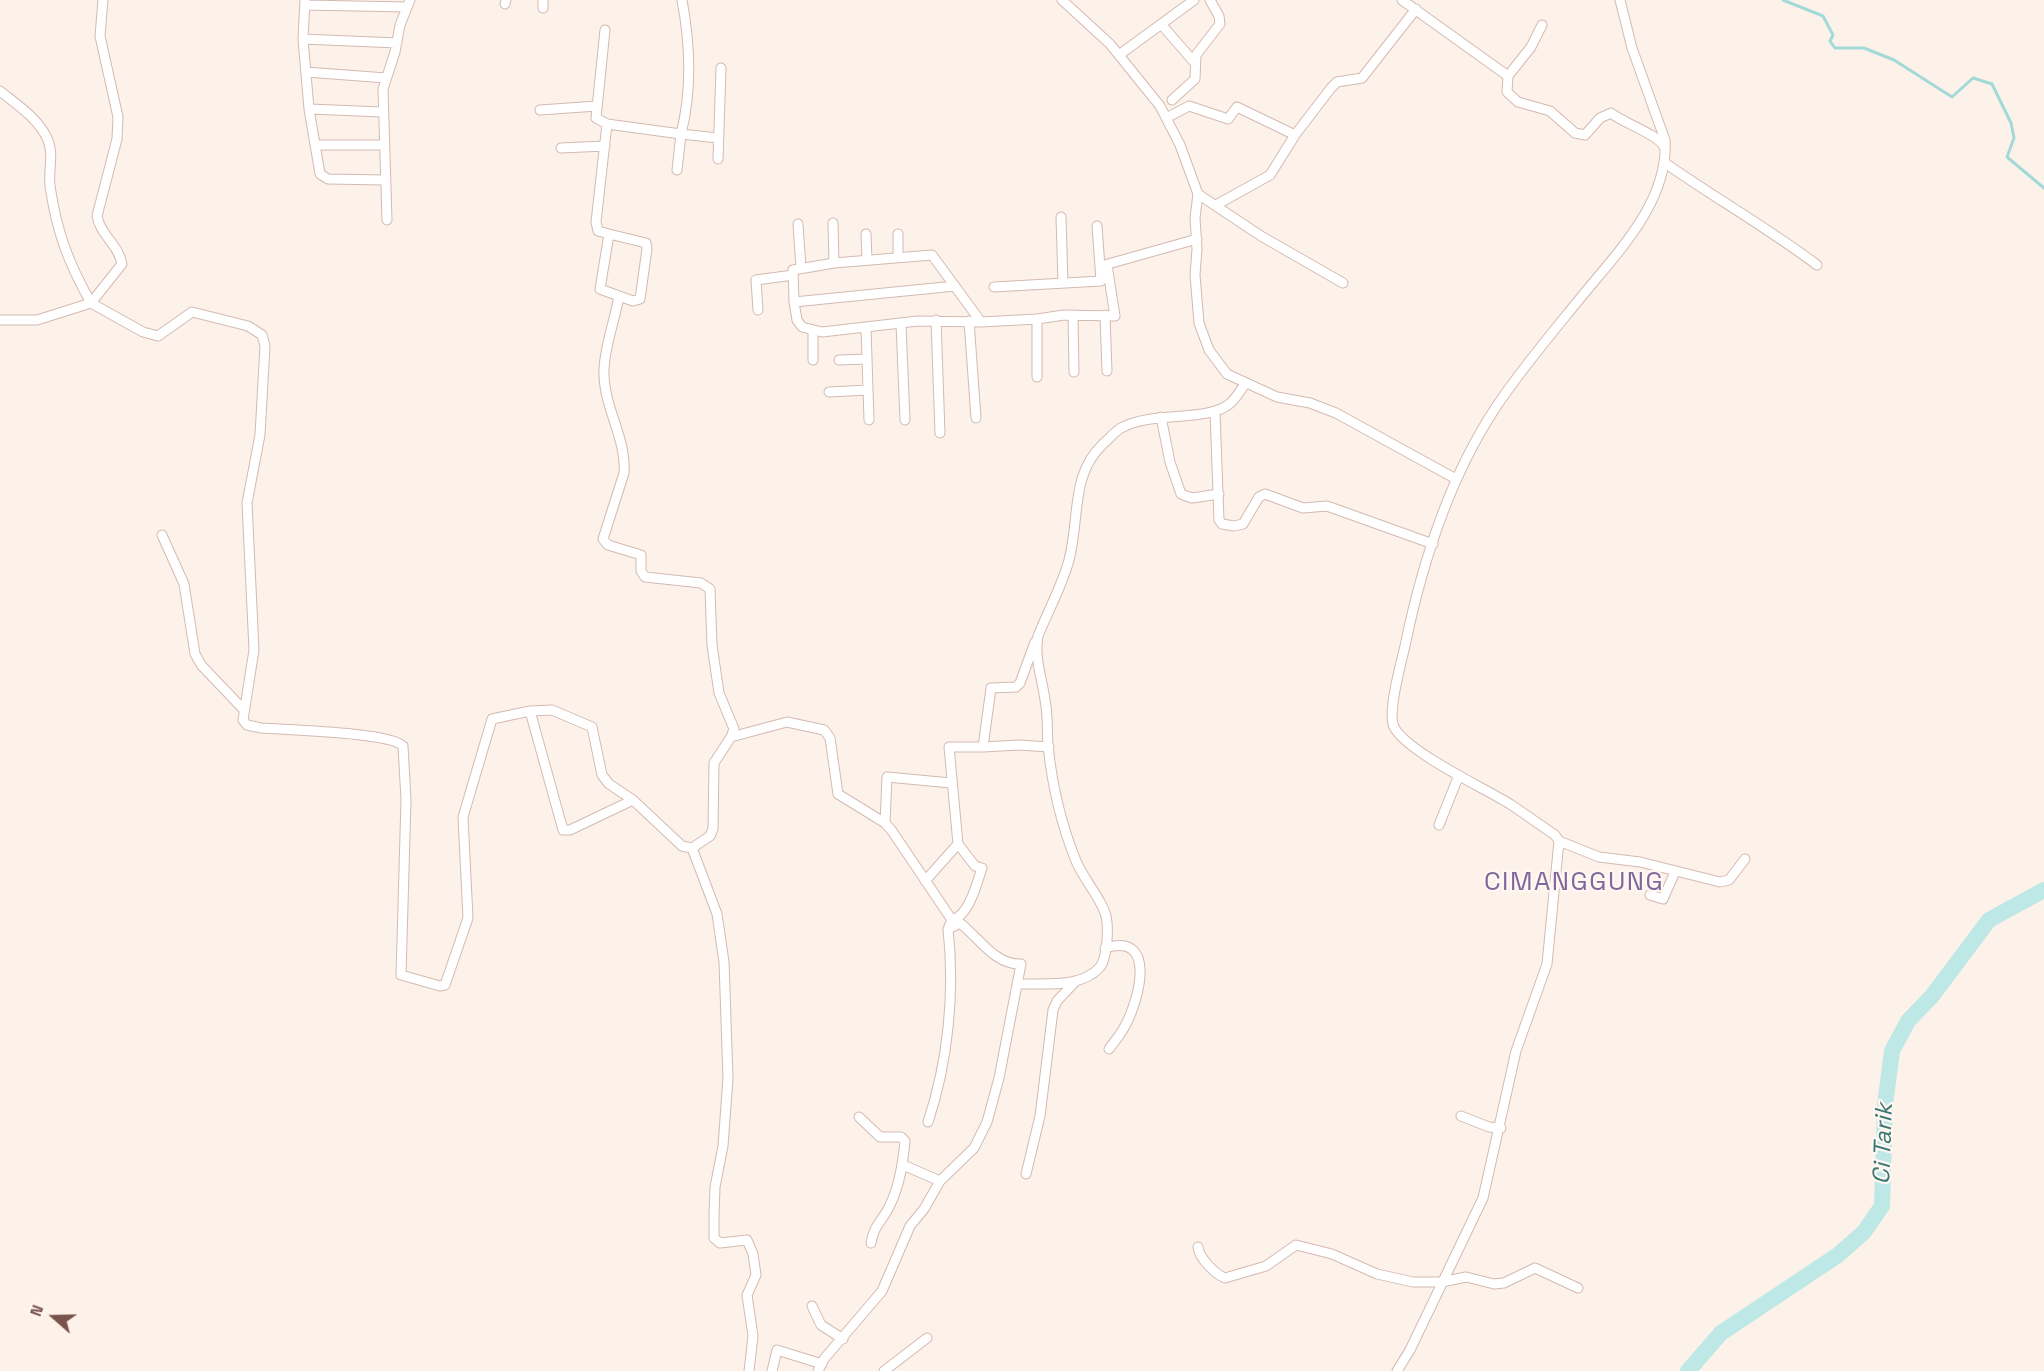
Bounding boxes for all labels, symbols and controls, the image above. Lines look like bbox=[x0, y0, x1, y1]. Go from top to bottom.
district label: CIMANGGUNG bbox=[1484, 867, 1664, 899]
water label: Ci Tarik bbox=[1868, 1103, 1900, 1185]
north arrow bbox=[24, 1287, 84, 1347]
text: N bbox=[25, 1302, 48, 1319]

